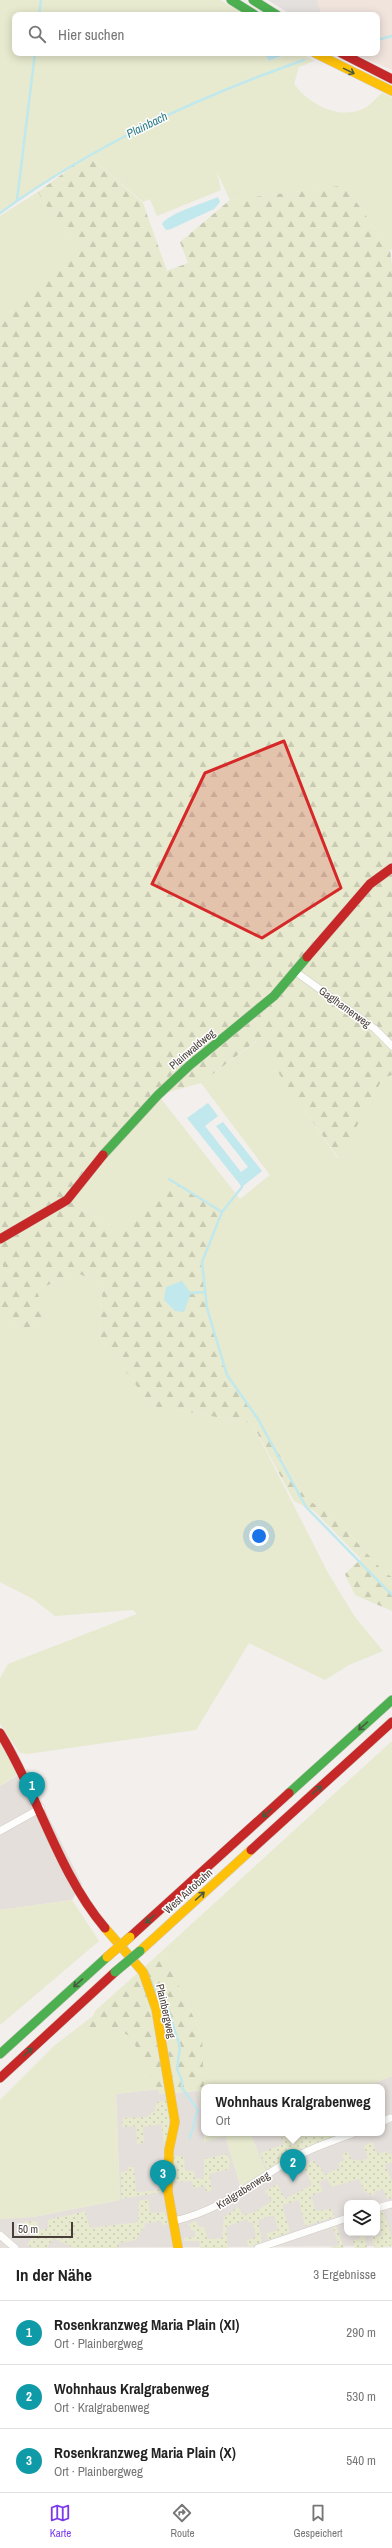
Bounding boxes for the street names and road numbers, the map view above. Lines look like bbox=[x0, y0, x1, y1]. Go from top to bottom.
street label: Gaglhamerweg bbox=[316, 983, 374, 1031]
street label: Plainwaldweg bbox=[166, 1026, 218, 1072]
street label: West Autobahn bbox=[161, 1865, 215, 1917]
street label: Plainbergweg bbox=[153, 1983, 179, 2039]
street label: Kralgrabenweg bbox=[214, 2168, 272, 2212]

